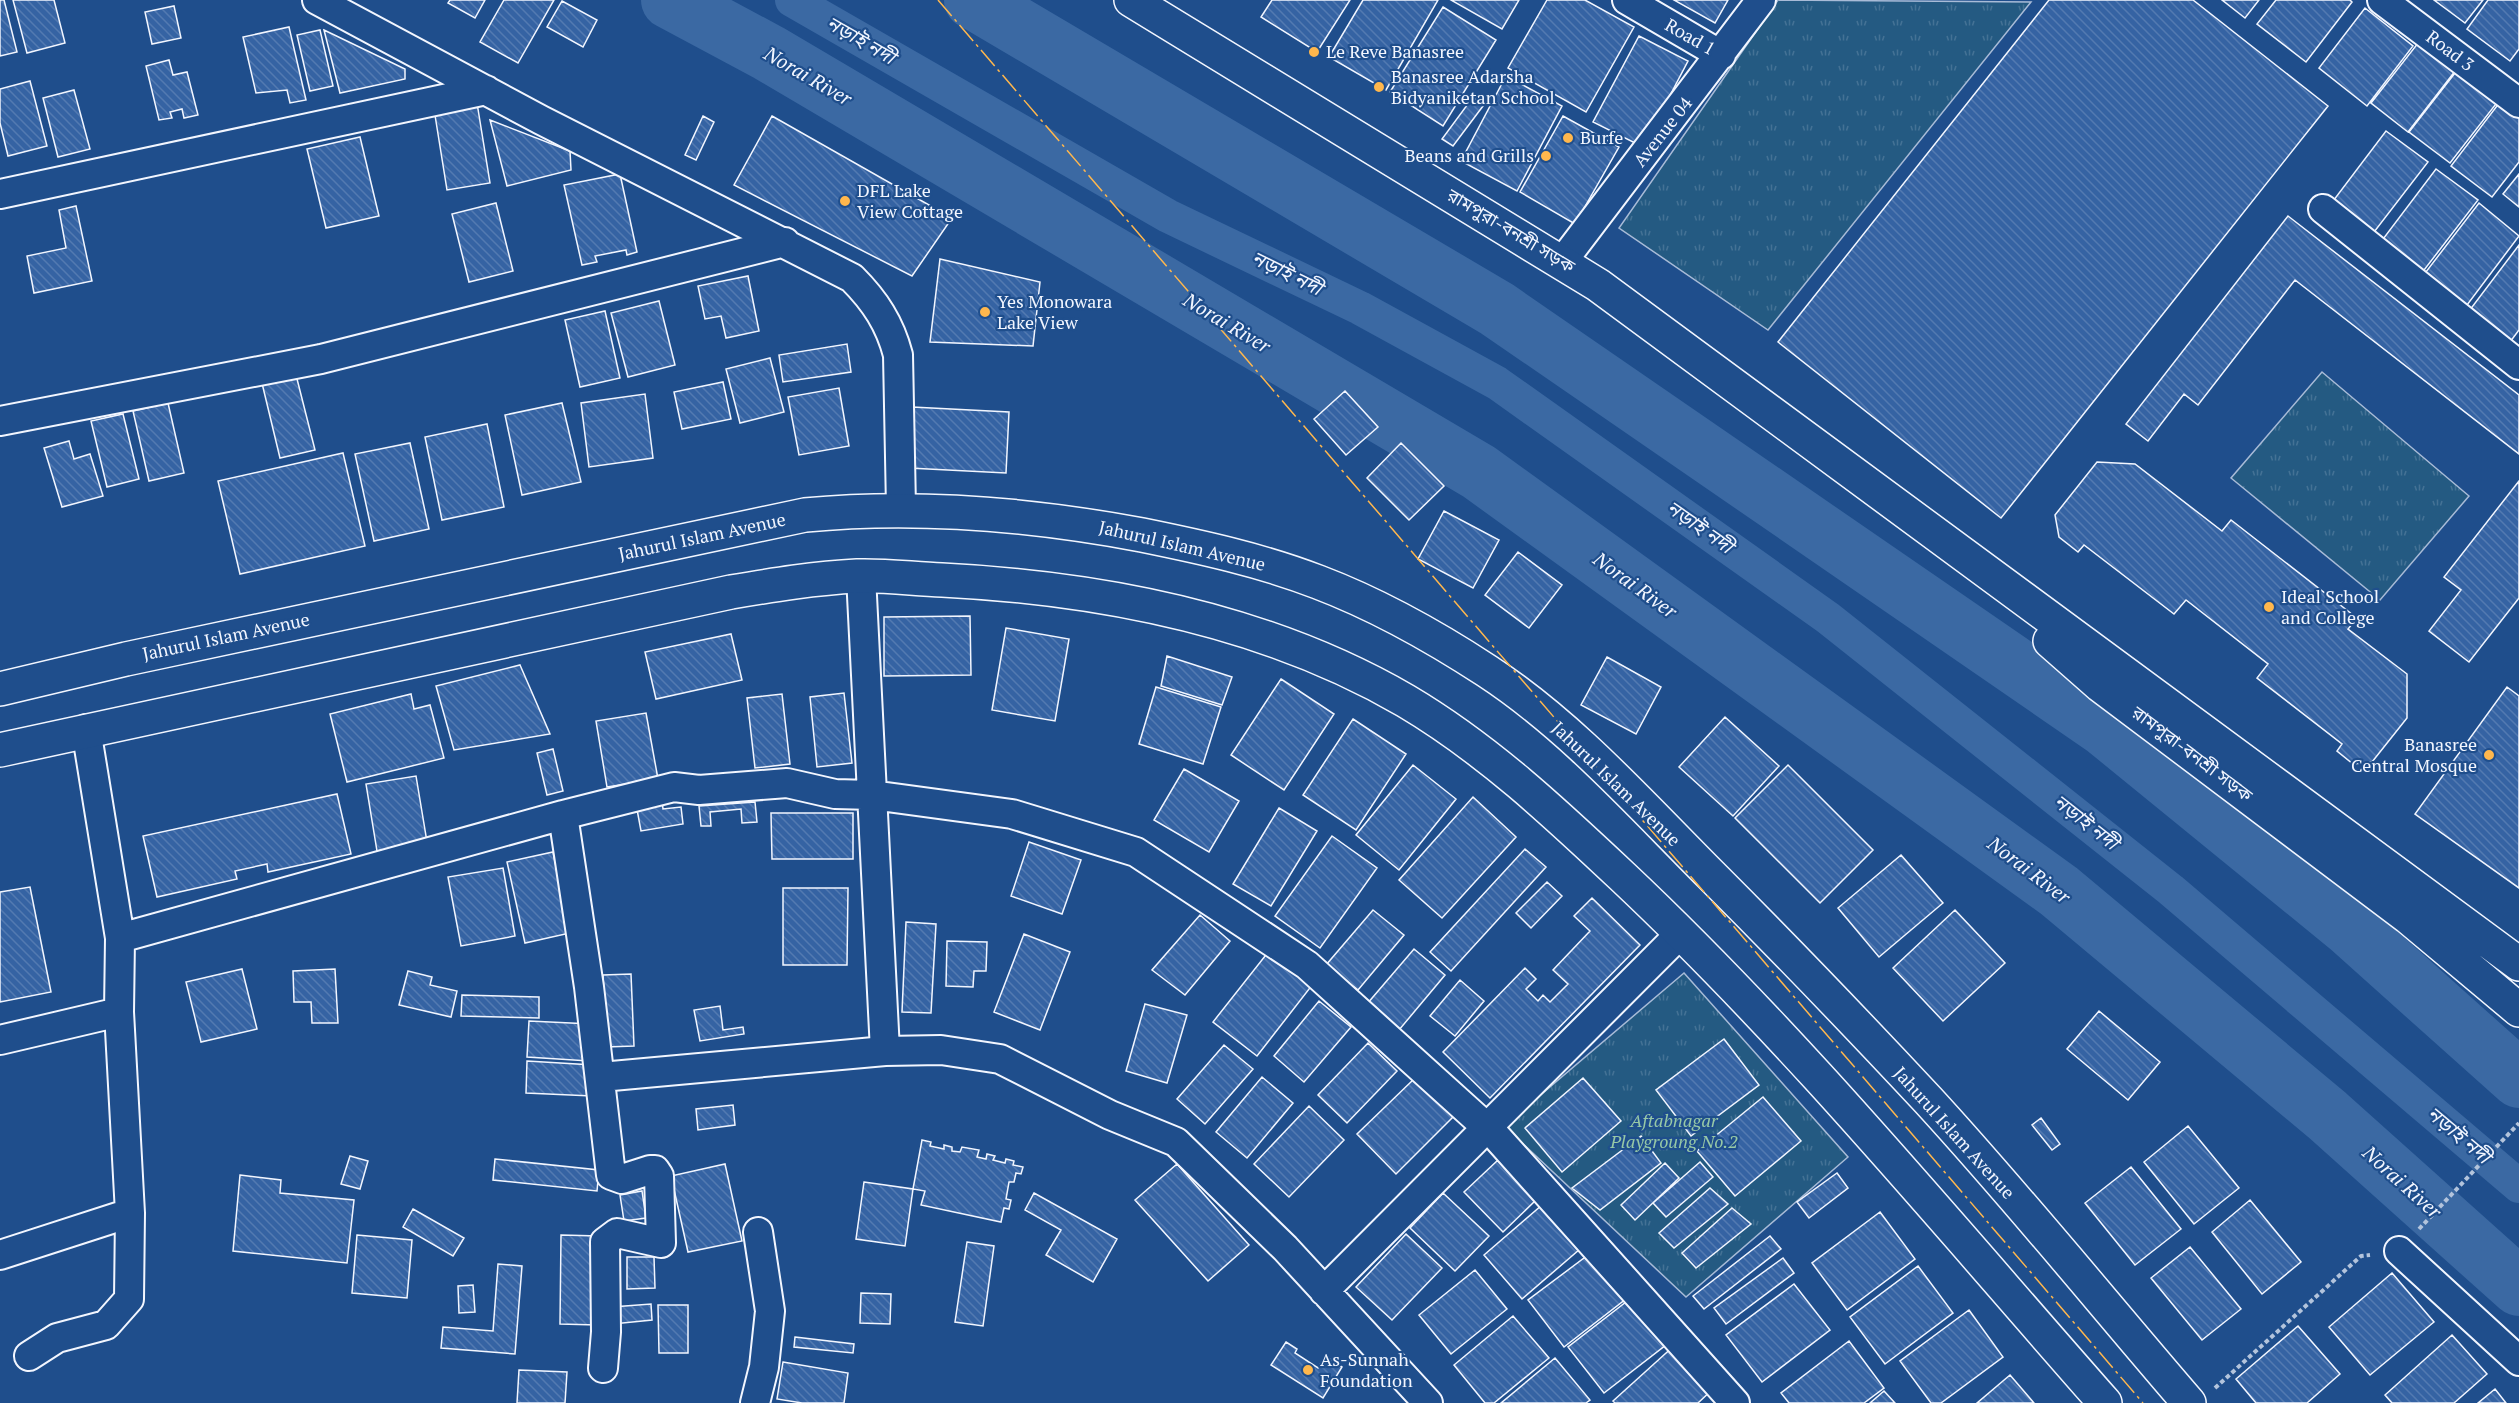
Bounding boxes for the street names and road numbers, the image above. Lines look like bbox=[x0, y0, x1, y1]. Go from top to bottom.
street label: Road 1 bbox=[1661, 12, 1720, 60]
street label: Road 3 bbox=[2422, 24, 2479, 76]
street label: Avenue 04 bbox=[1627, 91, 1697, 171]
street label: রামপুরা-বনশ্রী সড়ক bbox=[1442, 182, 1580, 278]
street label: Jahurul Islam Avenue bbox=[616, 507, 788, 565]
street label: Jahurul Islam Avenue bbox=[1097, 514, 1268, 576]
street label: Jahurul Islam Avenue bbox=[140, 607, 312, 665]
street label: রামপুরা-বনশ্রী সড়ক bbox=[2127, 699, 2258, 807]
street label: Jahurul Islam Avenue bbox=[1547, 715, 1686, 851]
street label: Jahurul Islam Avenue bbox=[1889, 1061, 2021, 1204]

